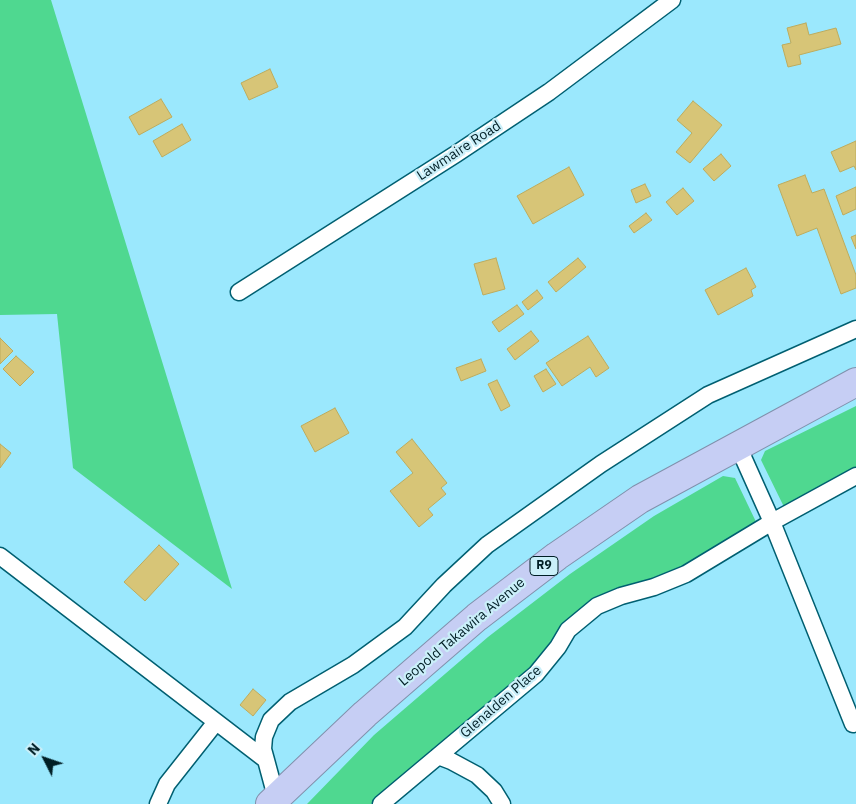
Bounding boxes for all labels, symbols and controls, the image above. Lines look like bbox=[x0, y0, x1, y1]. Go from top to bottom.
street label: Lawmaire Road bbox=[414, 118, 504, 184]
road number: R9 bbox=[530, 556, 558, 576]
street label: Leopold Takawira Avenue bbox=[395, 574, 529, 690]
street label: Glenalden Place bbox=[457, 662, 545, 742]
north arrow bbox=[20, 734, 70, 784]
text: N bbox=[24, 739, 44, 759]

